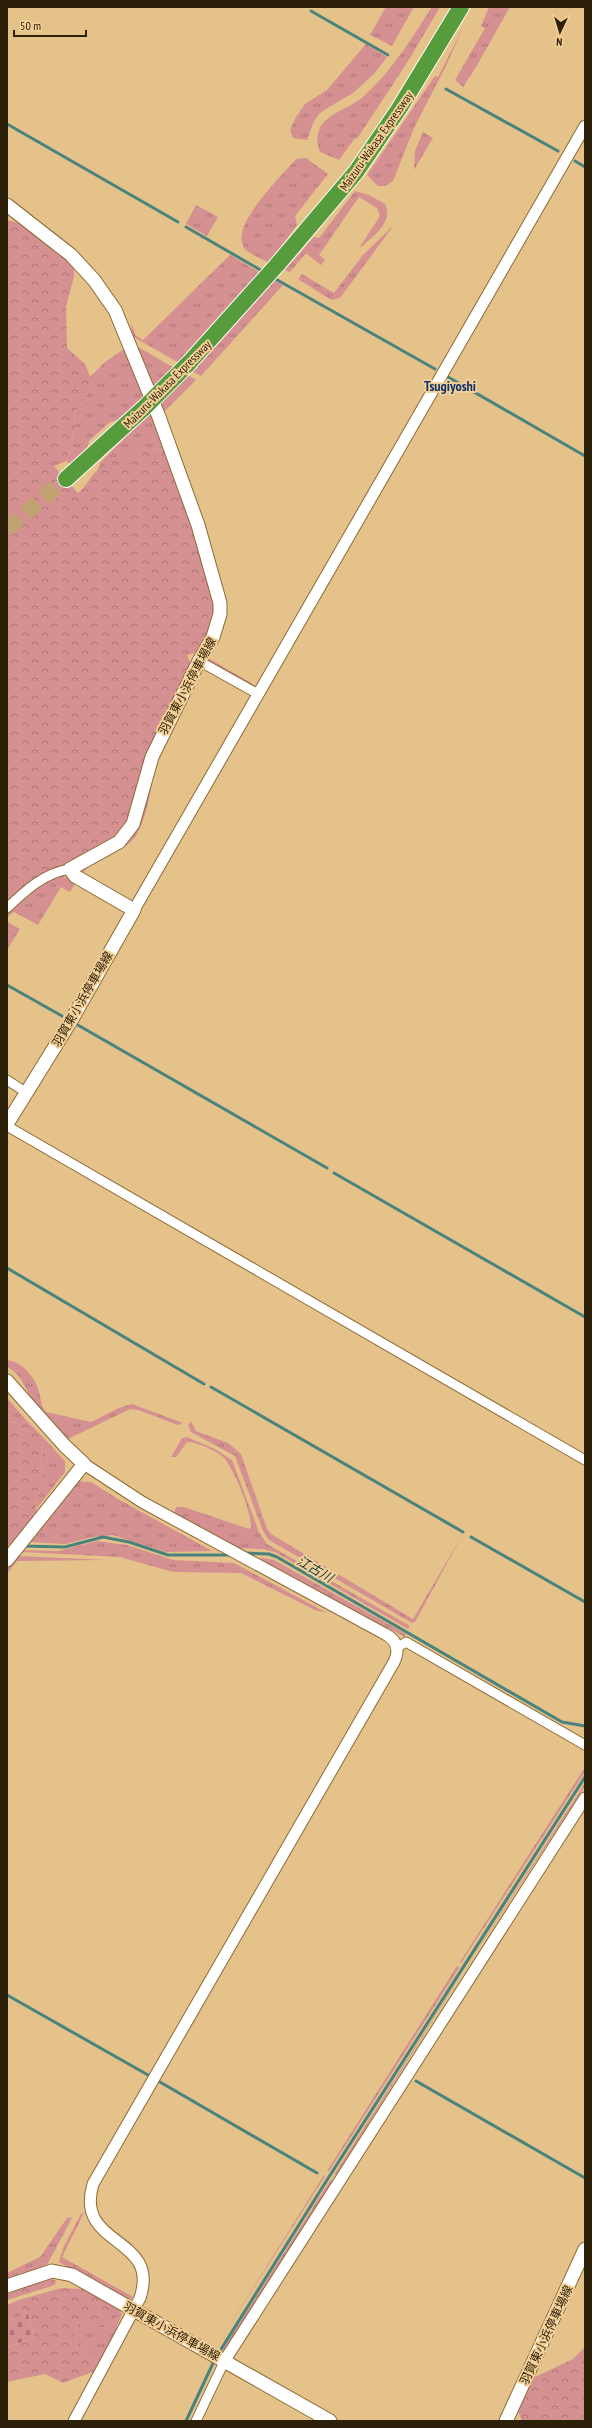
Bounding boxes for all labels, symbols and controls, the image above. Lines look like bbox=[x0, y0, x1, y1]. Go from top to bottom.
scale bar bbox=[14, 12, 86, 38]
north arrow bbox=[540, 12, 580, 52]
text: 50 m bbox=[20, 18, 41, 33]
text: N bbox=[556, 35, 563, 49]
street label: Maizuru-Wakasa Expressway bbox=[336, 88, 416, 194]
street label: Maizuru-Wakasa Expressway bbox=[120, 337, 214, 431]
district label: Tsugiyoshi bbox=[424, 377, 476, 395]
street label: 羽賀東小浜停車場線 bbox=[155, 635, 219, 737]
street label: 羽賀東小浜停車場線 bbox=[49, 948, 115, 1050]
water label: 江古川 bbox=[294, 1552, 338, 1587]
street label: 羽賀東小浜停車場線 bbox=[516, 2283, 576, 2387]
street label: 羽賀東小浜停車場線 bbox=[121, 2298, 223, 2364]

